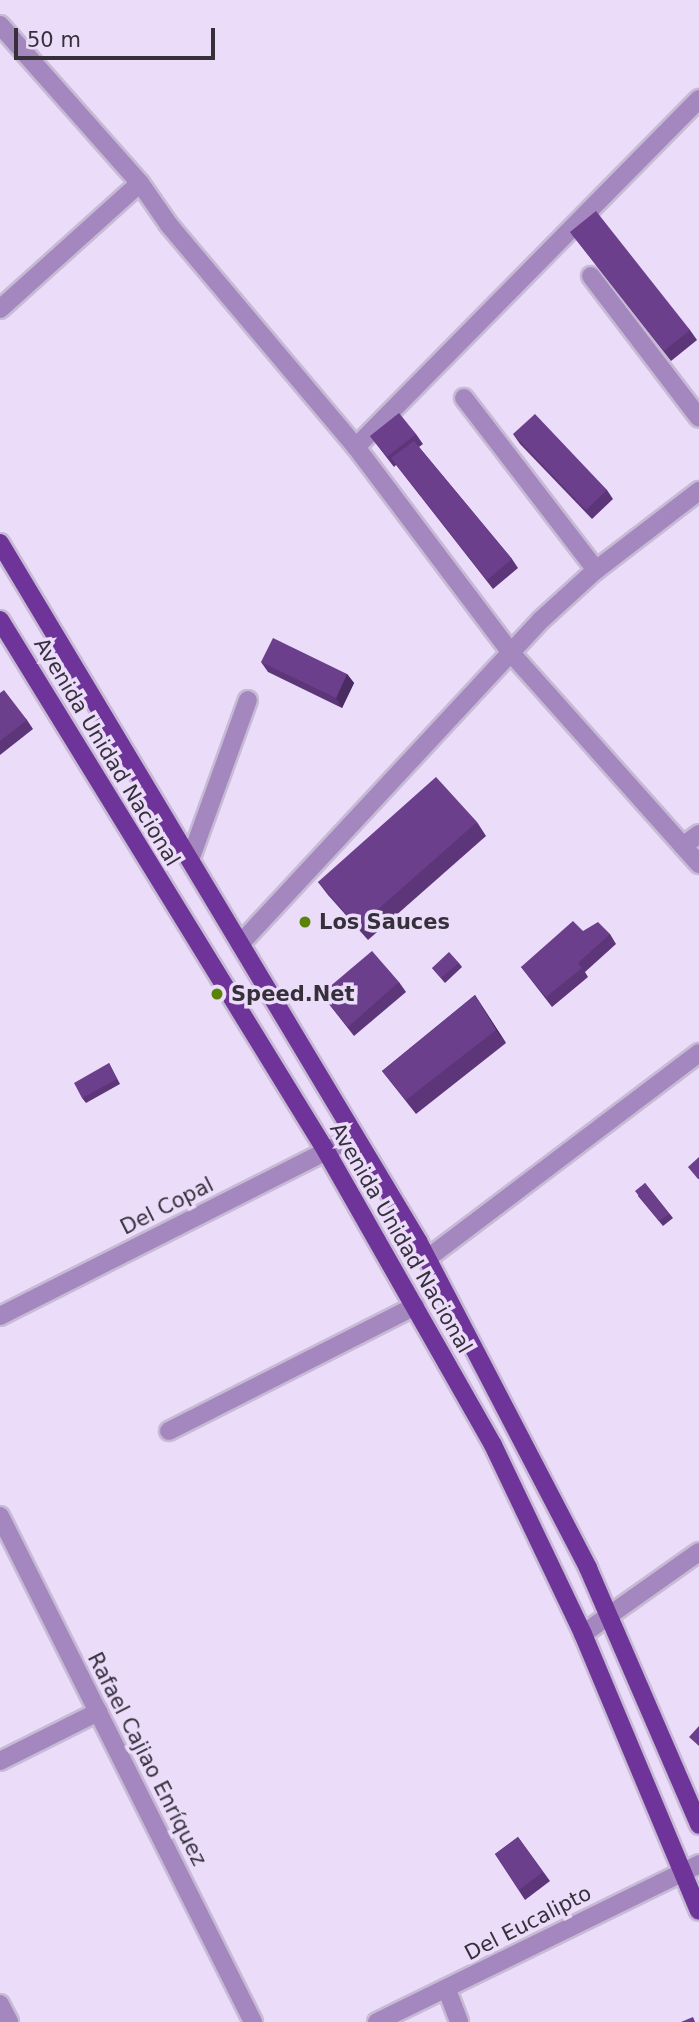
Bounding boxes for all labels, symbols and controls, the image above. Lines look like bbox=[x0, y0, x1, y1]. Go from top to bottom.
scale bar bbox=[18, 14, 219, 58]
text: 50 m bbox=[27, 28, 81, 52]
street label: Avenida Unidad Nacional bbox=[29, 633, 185, 871]
place label: Los Sauces bbox=[319, 909, 450, 935]
marker: Los Sauces bbox=[297, 914, 313, 930]
place label: Speed.Net bbox=[231, 981, 355, 1007]
marker: Speed.Net bbox=[209, 986, 225, 1002]
street label: Avenida Unidad Nacional bbox=[325, 1118, 477, 1358]
street label: Del Copal bbox=[116, 1172, 218, 1240]
street label: Rafael Cajiao Enríquez bbox=[82, 1648, 212, 1870]
street label: Del Eucalipto bbox=[461, 1880, 595, 1966]

